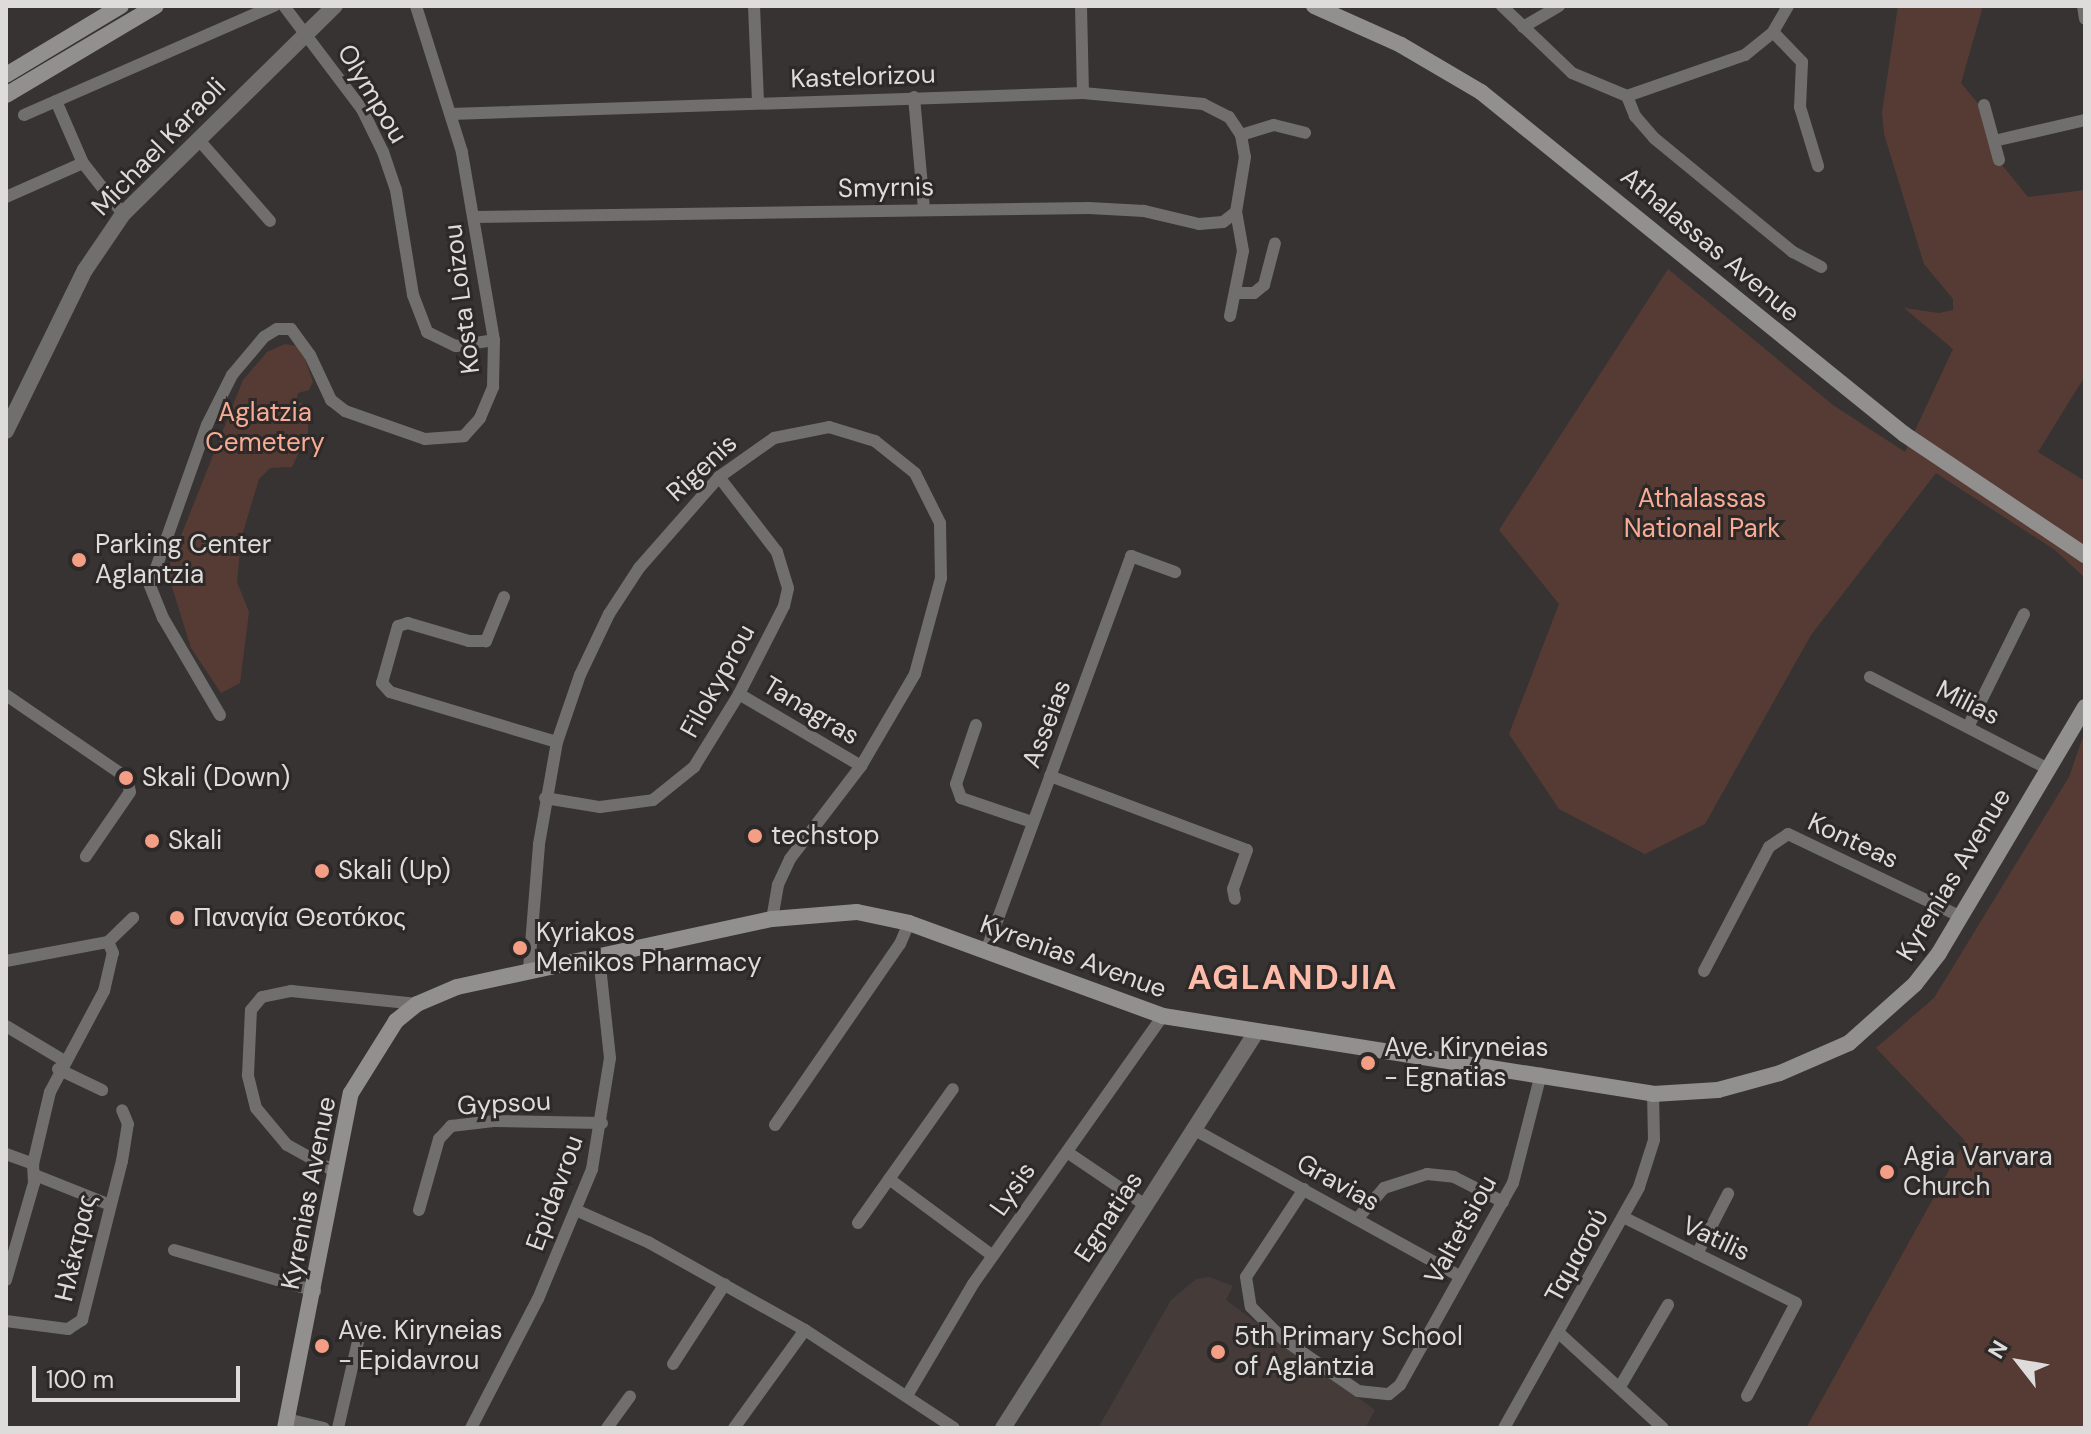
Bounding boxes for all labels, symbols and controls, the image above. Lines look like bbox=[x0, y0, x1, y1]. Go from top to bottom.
street label: Olympou bbox=[330, 39, 414, 149]
street label: Kastelorizou bbox=[790, 59, 936, 95]
street label: Michael Karaoli bbox=[85, 72, 233, 222]
street label: Athalassas Avenue bbox=[1614, 161, 1806, 329]
street label: Smyrnis bbox=[838, 172, 934, 204]
street label: Kosta Loizou bbox=[437, 222, 487, 376]
park label: Aglatzia Cemetery bbox=[205, 397, 325, 458]
street label: Rigenis bbox=[660, 428, 744, 508]
park label: Athalassas National Park bbox=[1624, 483, 1780, 544]
place label: Parking Center Aglantzia bbox=[95, 529, 271, 590]
marker: Parking Center Aglantzia bbox=[70, 551, 88, 569]
street label: Filokyprou bbox=[674, 619, 762, 743]
street label: Tanagras bbox=[757, 670, 865, 752]
street label: Milias bbox=[1931, 674, 2005, 732]
street label: Asseias bbox=[1016, 676, 1078, 772]
place label: Skali (Down) bbox=[142, 762, 290, 794]
marker: Skali (Down) bbox=[117, 769, 135, 787]
street label: Kyrenias Avenue bbox=[1890, 783, 2018, 967]
street label: Konteas bbox=[1803, 806, 1903, 876]
place label: techstop bbox=[771, 820, 879, 852]
place label: Skali bbox=[168, 825, 222, 857]
marker: techstop bbox=[746, 827, 764, 845]
marker: Skali bbox=[143, 832, 161, 850]
place label: Skali (Up) bbox=[338, 855, 451, 887]
marker: Skali (Up) bbox=[313, 862, 331, 880]
place label: Παναγία Θεοτόκος bbox=[193, 902, 406, 934]
marker: Παναγία Θεοτόκος bbox=[168, 909, 186, 927]
street label: Kyrenias Avenue bbox=[976, 909, 1170, 1005]
place label: Kyriakos Menikos Pharmacy bbox=[536, 917, 762, 978]
marker: Kyriakos Menikos Pharmacy bbox=[511, 939, 529, 957]
district label: AGLANDJIA bbox=[1188, 958, 1398, 998]
place label: Ave. Kiryneias - Egnatias bbox=[1384, 1032, 1548, 1094]
marker: Ave. Kiryneias - Egnatias bbox=[1359, 1054, 1377, 1072]
street label: Gypsou bbox=[456, 1086, 552, 1122]
street label: Kyrenias Avenue bbox=[275, 1094, 343, 1292]
street label: Epidavrou bbox=[520, 1131, 590, 1255]
place label: Agia Varvara Church bbox=[1903, 1141, 2053, 1202]
street label: Gravias bbox=[1291, 1148, 1385, 1218]
street label: Lysis bbox=[984, 1156, 1042, 1222]
marker: Agia Varvara Church bbox=[1878, 1163, 1896, 1181]
street label: Egnatias bbox=[1068, 1166, 1150, 1268]
street label: Valtetsiou bbox=[1418, 1170, 1504, 1290]
street label: Ηλέκτρας bbox=[49, 1191, 103, 1305]
street label: Ταμασού bbox=[1538, 1203, 1616, 1309]
street label: Vatilis bbox=[1677, 1210, 1755, 1268]
place label: Ave. Kiryneias - Epidavrou bbox=[338, 1315, 502, 1376]
place label: 5th Primary School of Aglantzia bbox=[1234, 1321, 1463, 1382]
north arrow bbox=[1979, 1322, 2059, 1402]
text: N bbox=[1981, 1335, 2015, 1364]
marker: Ave. Kiryneias - Epidavrou bbox=[313, 1337, 331, 1355]
marker: 5th Primary School of Aglantzia bbox=[1209, 1343, 1227, 1361]
scale bar bbox=[36, 1350, 244, 1400]
text: 100 m bbox=[46, 1364, 114, 1395]

